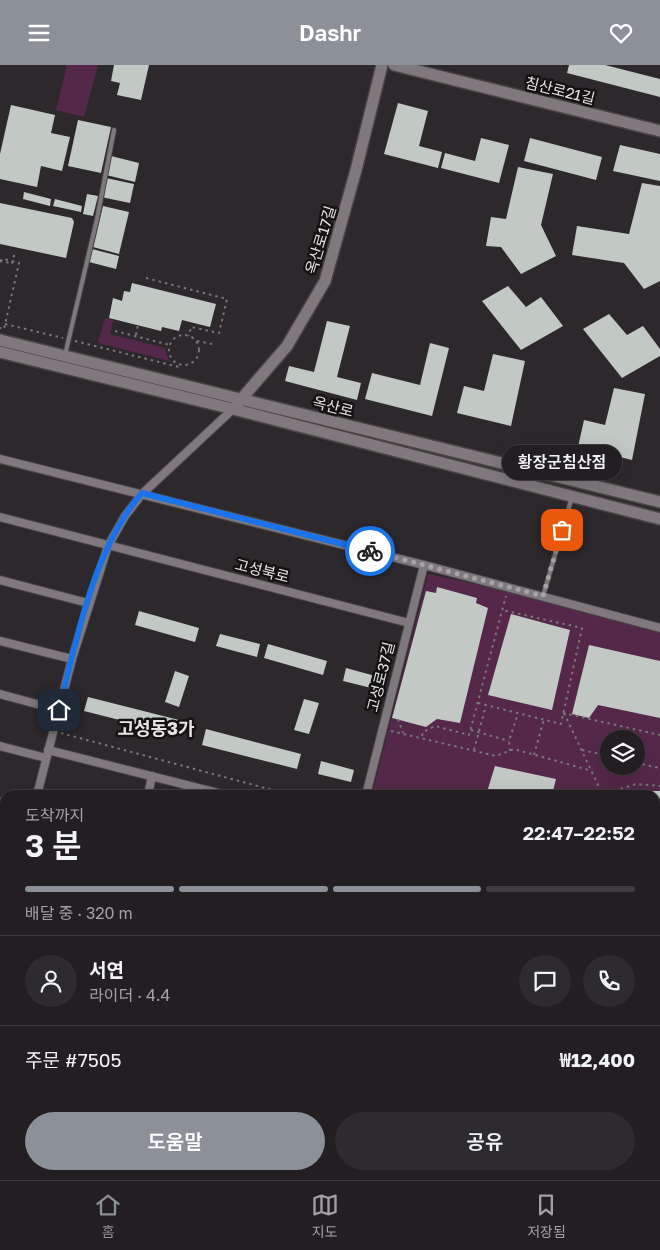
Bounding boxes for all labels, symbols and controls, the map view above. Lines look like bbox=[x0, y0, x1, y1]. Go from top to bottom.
icon: menu bbox=[25, 19, 53, 47]
text: Dashr bbox=[299, 19, 361, 46]
icon: heart bbox=[607, 19, 635, 47]
street label: 침산로21길 bbox=[524, 73, 597, 107]
street label: 옥산로17길 bbox=[301, 203, 339, 276]
street label: 옥산로 bbox=[311, 392, 356, 420]
callout: 황장군침산점 bbox=[502, 445, 622, 480]
text: 황장군침산점 bbox=[518, 452, 606, 472]
pin bbox=[541, 509, 583, 551]
icon: bag bbox=[548, 516, 576, 544]
courier bbox=[345, 526, 395, 576]
icon: bike bbox=[356, 537, 384, 565]
street label: 고성북로 bbox=[233, 555, 291, 585]
street label: 고성로37길 bbox=[363, 640, 397, 714]
pin bbox=[38, 689, 80, 731]
icon: home bbox=[45, 696, 73, 724]
district label: 고성동3가 bbox=[117, 717, 195, 739]
map controls bbox=[600, 730, 645, 775]
button: layers bbox=[600, 730, 645, 775]
text: 도착까지 bbox=[25, 805, 84, 825]
text: 22:47–22:52 bbox=[523, 821, 635, 844]
text: 3 분 bbox=[25, 826, 82, 864]
text: 배달 중 · 320 m bbox=[25, 903, 133, 923]
button: person bbox=[25, 955, 77, 1007]
button: chat bbox=[519, 955, 571, 1007]
button: phone bbox=[583, 955, 635, 1007]
text: 서연 bbox=[89, 958, 124, 981]
text: 라이더 · 4.4 bbox=[89, 985, 170, 1005]
text: 주문 #7505 bbox=[25, 1048, 122, 1071]
text: ₩12,400 bbox=[560, 1048, 635, 1071]
button: 도움말 bbox=[25, 1112, 325, 1170]
button: 공유 bbox=[335, 1112, 635, 1170]
tab: 홈 bbox=[94, 1191, 122, 1241]
tab: 지도 bbox=[311, 1191, 339, 1241]
tab: 저장됨 bbox=[527, 1191, 566, 1241]

